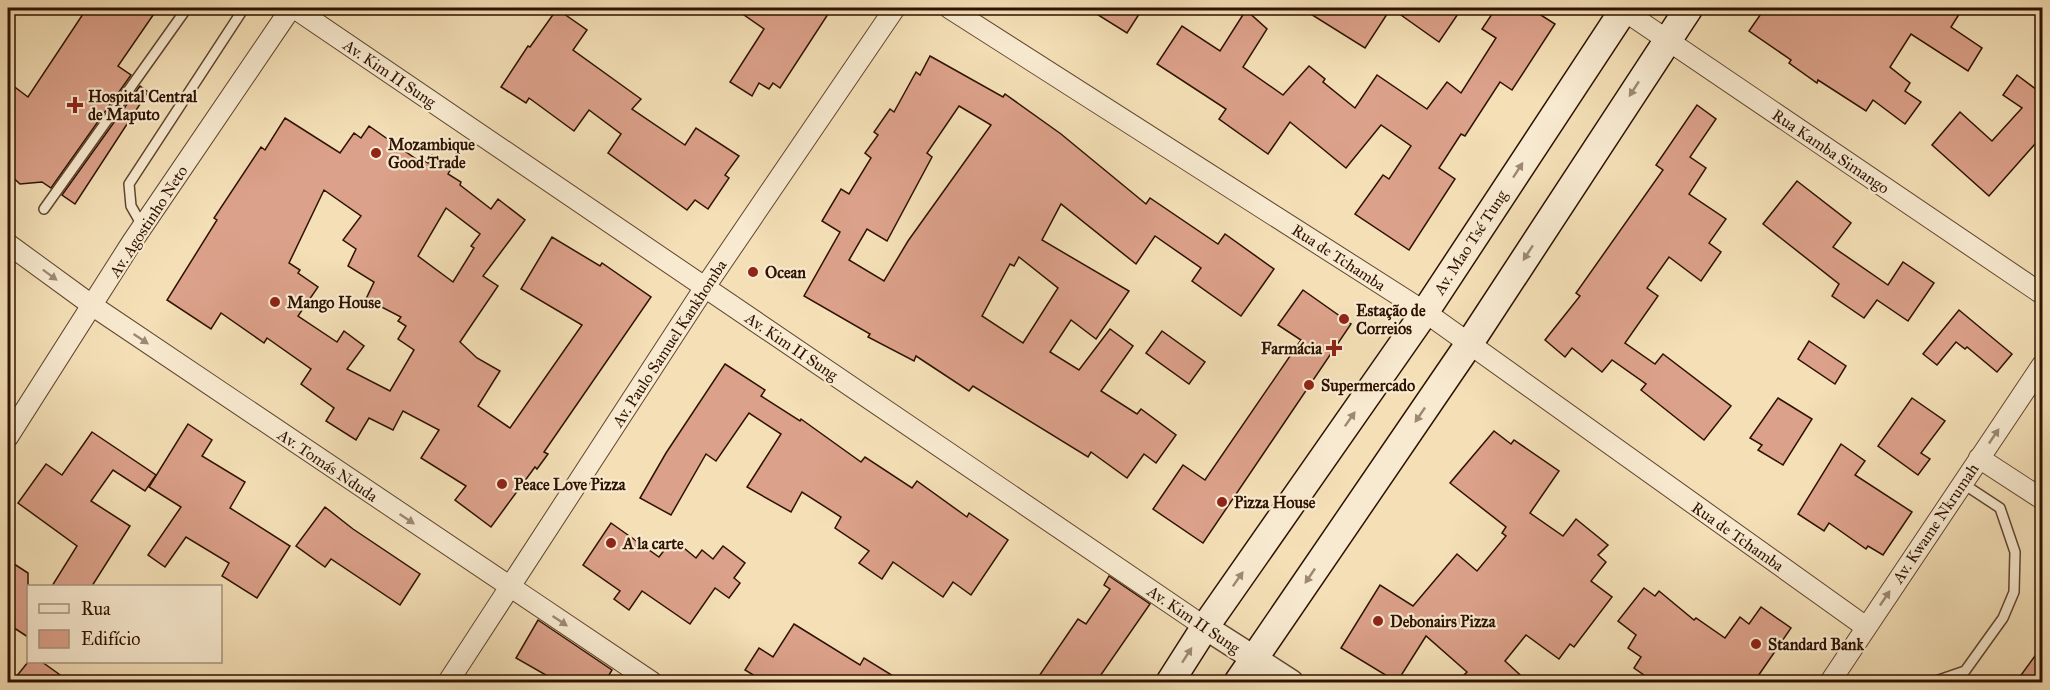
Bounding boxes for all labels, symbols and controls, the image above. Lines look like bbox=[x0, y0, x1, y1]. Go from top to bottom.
street label: Av. Kim II Sung bbox=[338, 35, 440, 113]
one-way arrow bbox=[1629, 81, 1640, 97]
place label: Hospital Central de Maputo bbox=[88, 87, 198, 125]
marker: Hospital Central de Maputo bbox=[66, 96, 84, 114]
street label: Rua Kamba Simango bbox=[1768, 105, 1893, 199]
place label: Mozambique Good Trade bbox=[388, 135, 475, 172]
marker: Mozambique Good Trade bbox=[369, 146, 383, 160]
street label: Av. Agostinho Neto bbox=[105, 162, 192, 282]
one-way arrow bbox=[1512, 162, 1523, 179]
street label: Av. Mao Tsé Tung bbox=[1429, 186, 1512, 299]
street label: Rua de Tchamba bbox=[1288, 220, 1389, 295]
one-way arrow bbox=[1522, 244, 1534, 260]
street label: Av. Paulo Samuel Kankhomba bbox=[608, 256, 731, 431]
place label: Ocean bbox=[765, 263, 806, 282]
marker: Ocean bbox=[746, 265, 760, 279]
one-way arrow bbox=[43, 268, 58, 280]
place label: Mango House bbox=[287, 293, 381, 313]
marker: Mango House bbox=[268, 295, 282, 309]
place label: Estação de Correios bbox=[1356, 301, 1426, 338]
street label: Av. Kim II Sung bbox=[740, 308, 842, 386]
marker: Estação de Correios bbox=[1337, 312, 1351, 326]
one-way arrow bbox=[133, 333, 149, 345]
place label: Farmácia bbox=[1261, 339, 1323, 358]
marker: Farmácia bbox=[1327, 341, 1341, 355]
place label: Supermercado bbox=[1321, 376, 1415, 396]
marker: Supermercado bbox=[1302, 378, 1316, 392]
one-way arrow bbox=[1415, 407, 1426, 423]
one-way arrow bbox=[1344, 411, 1355, 427]
street label: Av. Tomás Nduda bbox=[273, 425, 381, 506]
one-way arrow bbox=[1988, 429, 2000, 445]
street label: Av. Kwame Nkrumah bbox=[1888, 460, 1983, 588]
place label: Peace Love Pizza bbox=[514, 475, 627, 494]
marker: Peace Love Pizza bbox=[495, 477, 509, 491]
place label: Pizza House bbox=[1234, 493, 1316, 512]
marker: Pizza House bbox=[1215, 495, 1229, 509]
street label: Rua de Tchamba bbox=[1688, 498, 1788, 575]
one-way arrow bbox=[399, 513, 415, 524]
place label: A la carte bbox=[622, 534, 684, 553]
marker: A la carte bbox=[604, 536, 618, 550]
one-way arrow bbox=[1305, 568, 1316, 584]
one-way arrow bbox=[1232, 571, 1243, 587]
street label: Av. Kim II Sung bbox=[1142, 581, 1244, 659]
legend bbox=[27, 585, 222, 663]
one-way arrow bbox=[1879, 590, 1890, 606]
text: Rua bbox=[81, 598, 111, 620]
place label: Debonairs Pizza bbox=[1390, 612, 1497, 631]
marker: Debonairs Pizza bbox=[1371, 614, 1385, 628]
one-way arrow bbox=[551, 615, 567, 627]
text: Edifício bbox=[81, 628, 140, 650]
place label: Standard Bank bbox=[1768, 635, 1864, 654]
marker: Standard Bank bbox=[1749, 637, 1763, 651]
one-way arrow bbox=[1182, 647, 1193, 663]

